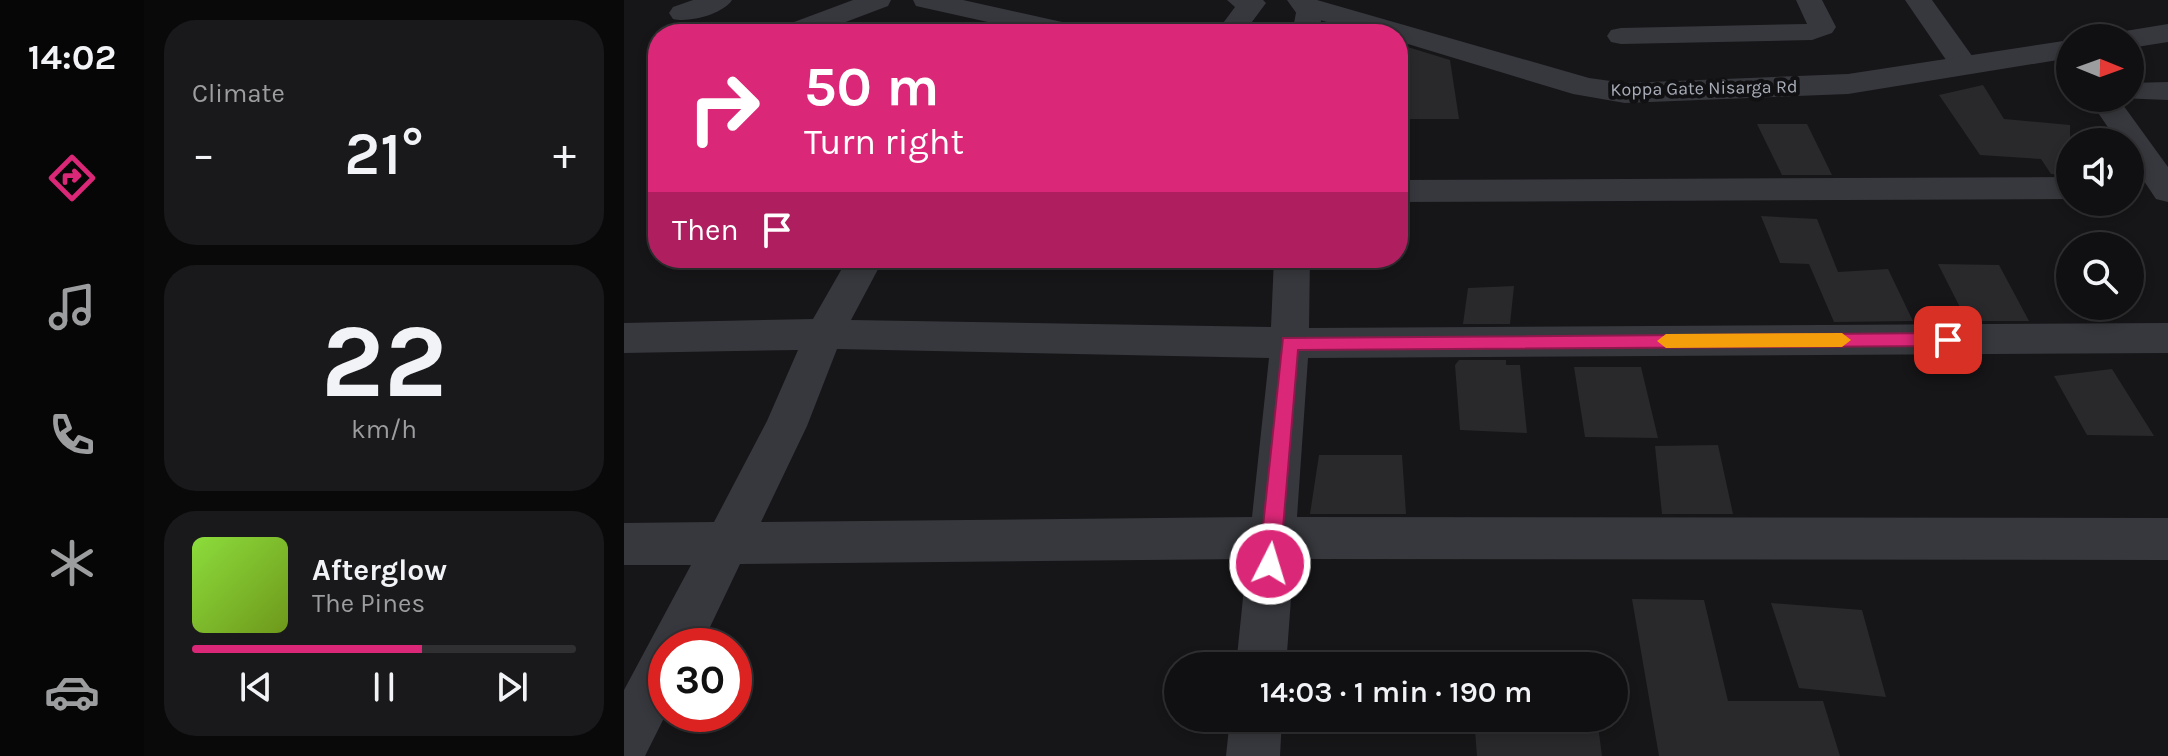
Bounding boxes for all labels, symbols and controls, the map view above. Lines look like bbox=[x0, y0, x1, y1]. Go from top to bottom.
north arrow bbox=[2056, 24, 2144, 112]
map controls bbox=[2056, 24, 2144, 320]
text: 14:02 bbox=[28, 36, 116, 78]
text: 50 m bbox=[804, 54, 939, 119]
icon: right bbox=[672, 56, 776, 160]
street label: Koppa Gate Nisarga Rd bbox=[1610, 75, 1798, 101]
text: Climate bbox=[192, 78, 285, 109]
text: 21° bbox=[344, 119, 424, 189]
text: Turn right bbox=[804, 121, 964, 163]
button: sound bbox=[2056, 128, 2144, 216]
text: − bbox=[192, 129, 215, 180]
text: + bbox=[553, 129, 576, 180]
icon: directions bbox=[44, 150, 100, 206]
icon: arrive bbox=[755, 208, 799, 252]
text: Then bbox=[672, 212, 739, 248]
button: search bbox=[2056, 232, 2144, 320]
icon: music bbox=[44, 279, 100, 335]
text: 22 bbox=[321, 301, 447, 422]
pin bbox=[1914, 306, 1982, 374]
icon: arrive bbox=[1926, 318, 1970, 362]
icon: phone bbox=[44, 407, 100, 463]
text: km/h bbox=[351, 414, 417, 445]
position arrow bbox=[1228, 522, 1312, 606]
icon: climate bbox=[44, 535, 100, 591]
text: Afterglow bbox=[312, 552, 447, 588]
text: The Pines bbox=[312, 588, 425, 619]
speed limit sign: 30 bbox=[648, 628, 752, 732]
icon: car bbox=[44, 664, 100, 720]
icon: previous bbox=[234, 665, 278, 709]
icon: pause bbox=[362, 665, 406, 709]
icon: next bbox=[490, 665, 534, 709]
text: 14:03 · 1 min · 190 m bbox=[1260, 674, 1532, 710]

